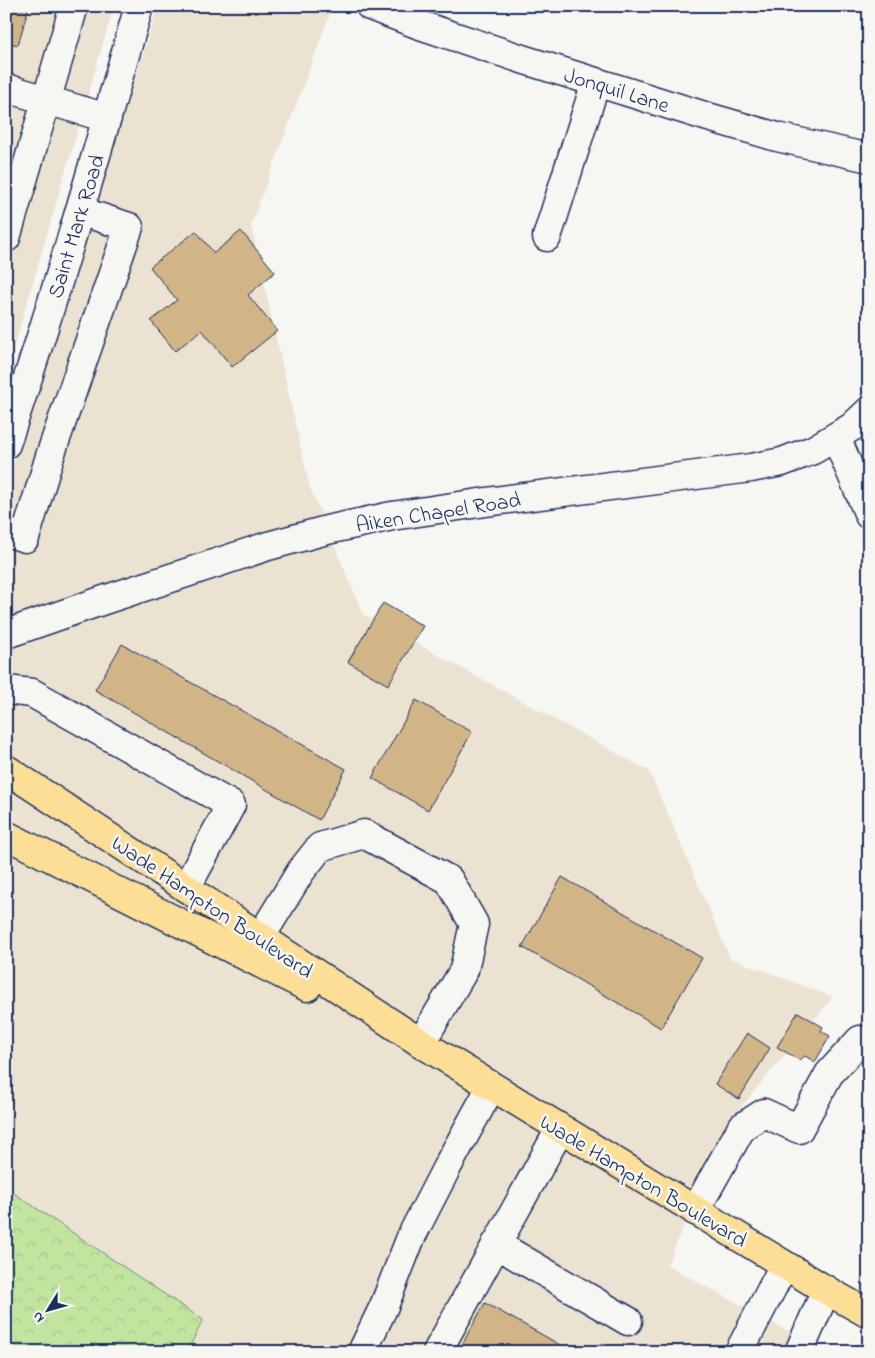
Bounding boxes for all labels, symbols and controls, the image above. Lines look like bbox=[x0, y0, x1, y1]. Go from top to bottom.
street label: Jonquil Lane bbox=[560, 61, 673, 123]
street label: Saint Mark Road bbox=[41, 151, 115, 303]
street label: Aiken Chapel Road bbox=[354, 485, 523, 543]
street label: Wade Hampton Boulevard bbox=[104, 829, 319, 988]
street label: Wade Hampton Boulevard bbox=[532, 1108, 752, 1257]
north arrow bbox=[22, 1286, 72, 1336]
text: N bbox=[28, 1307, 50, 1327]

